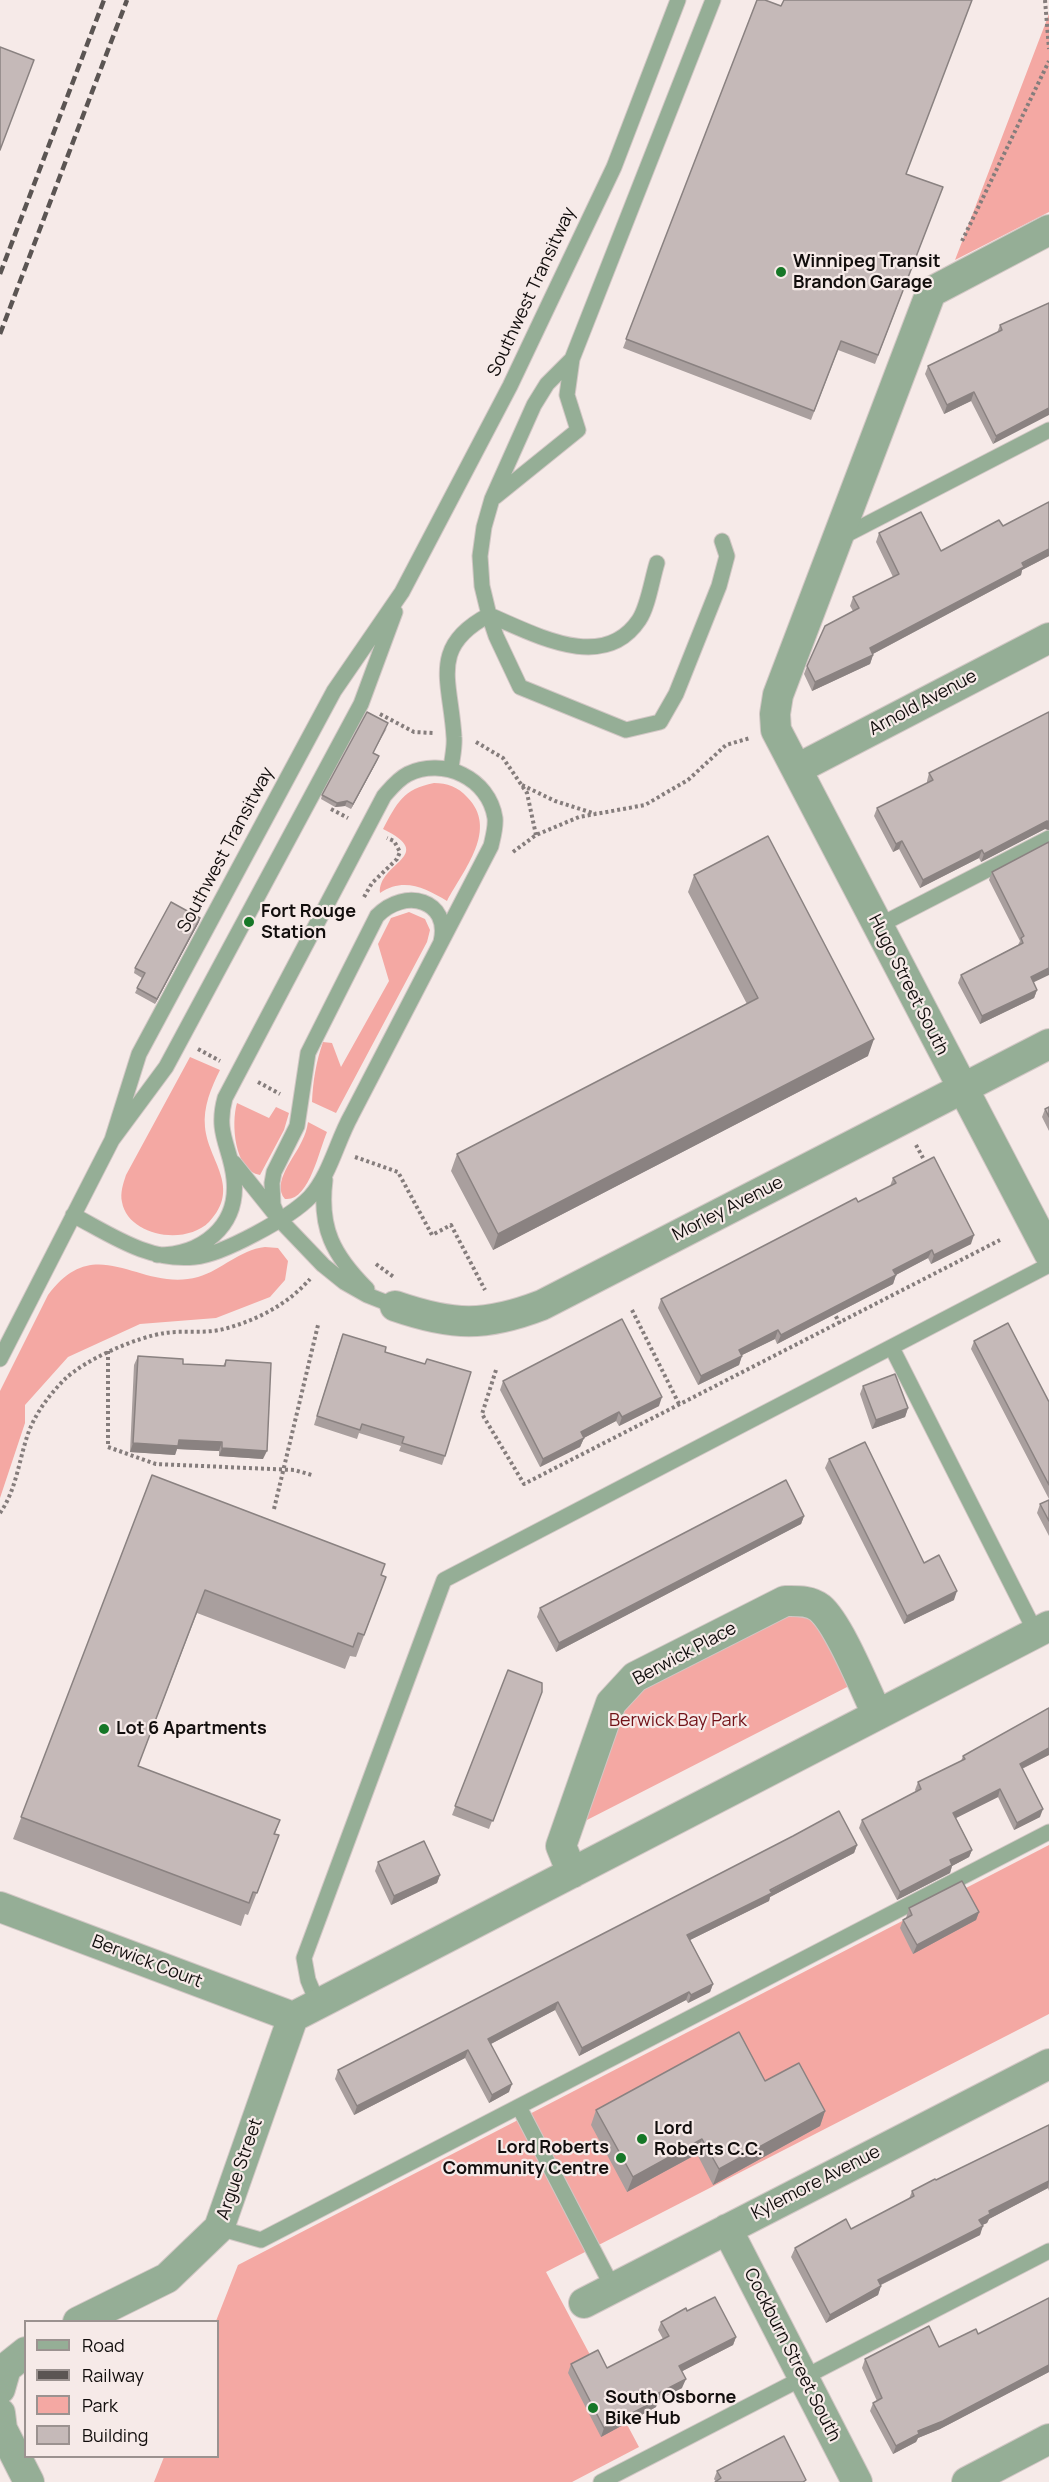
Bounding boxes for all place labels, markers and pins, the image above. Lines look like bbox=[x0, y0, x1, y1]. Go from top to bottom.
place label: Winnipeg Transit Brandon Garage bbox=[793, 251, 941, 294]
marker: Winnipeg Transit Brandon Garage bbox=[774, 265, 788, 279]
place label: Fort Rouge Station bbox=[261, 901, 356, 944]
marker: Fort Rouge Station bbox=[242, 915, 256, 929]
place label: Lot 6 Apartments bbox=[116, 1718, 267, 1740]
marker: Lot 6 Apartments bbox=[97, 1722, 111, 1736]
place label: Lord Roberts C.C. bbox=[654, 2118, 763, 2160]
marker: Lord Roberts C.C. bbox=[635, 2132, 649, 2146]
place label: Lord Roberts Community Centre bbox=[443, 2137, 609, 2180]
marker: Lord Roberts Community Centre bbox=[614, 2151, 628, 2165]
place label: South Osborne Bike Hub bbox=[605, 2387, 736, 2430]
marker: South Osborne Bike Hub bbox=[586, 2401, 600, 2415]

